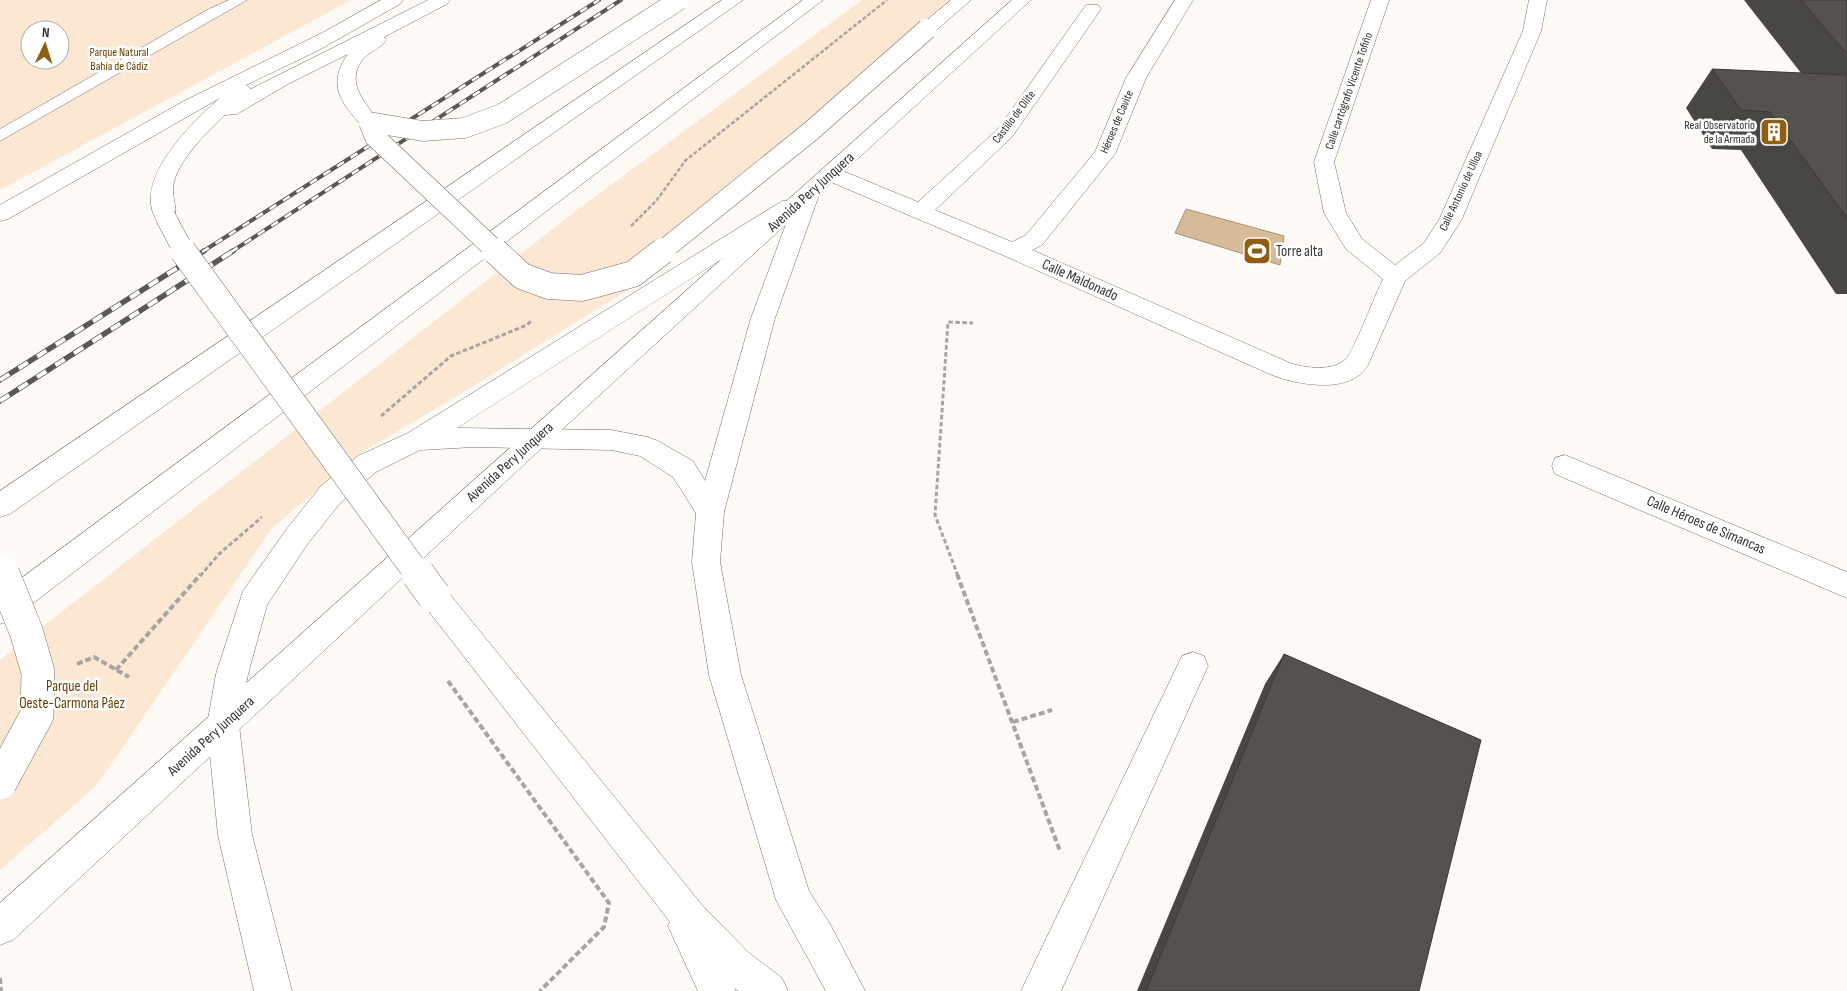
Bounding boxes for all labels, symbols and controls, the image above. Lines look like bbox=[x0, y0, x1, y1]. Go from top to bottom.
north arrow bbox=[20, 20, 70, 70]
text: N bbox=[42, 24, 50, 41]
street label: Calle cartógrafo Vicente Tofiño bbox=[1322, 31, 1376, 151]
park label: Parque Natural Bahía de Cádiz bbox=[89, 45, 149, 74]
street label: Castillo de Olite bbox=[989, 87, 1039, 146]
street label: Héroes de Cavite bbox=[1097, 88, 1137, 156]
building icon: Real Observatorio de la Armada bbox=[1759, 117, 1789, 147]
place label: Real Observatorio de la Armada bbox=[1684, 118, 1755, 147]
street label: Avenida Pery Junquera bbox=[763, 148, 859, 237]
street label: Calle Antonio de Ulloa bbox=[1436, 148, 1486, 233]
sports icon: Torre alta bbox=[1242, 236, 1272, 266]
place label: Torre alta bbox=[1276, 242, 1323, 261]
street label: Calle Maldonado bbox=[1039, 255, 1121, 305]
street label: Avenida Pery Junquera bbox=[462, 418, 558, 507]
street label: Calle Héroes de Simancas bbox=[1644, 491, 1768, 559]
park label: Parque del Oeste-Carmona Páez bbox=[19, 677, 125, 713]
street label: Avenida Pery Junquera bbox=[163, 692, 259, 781]

